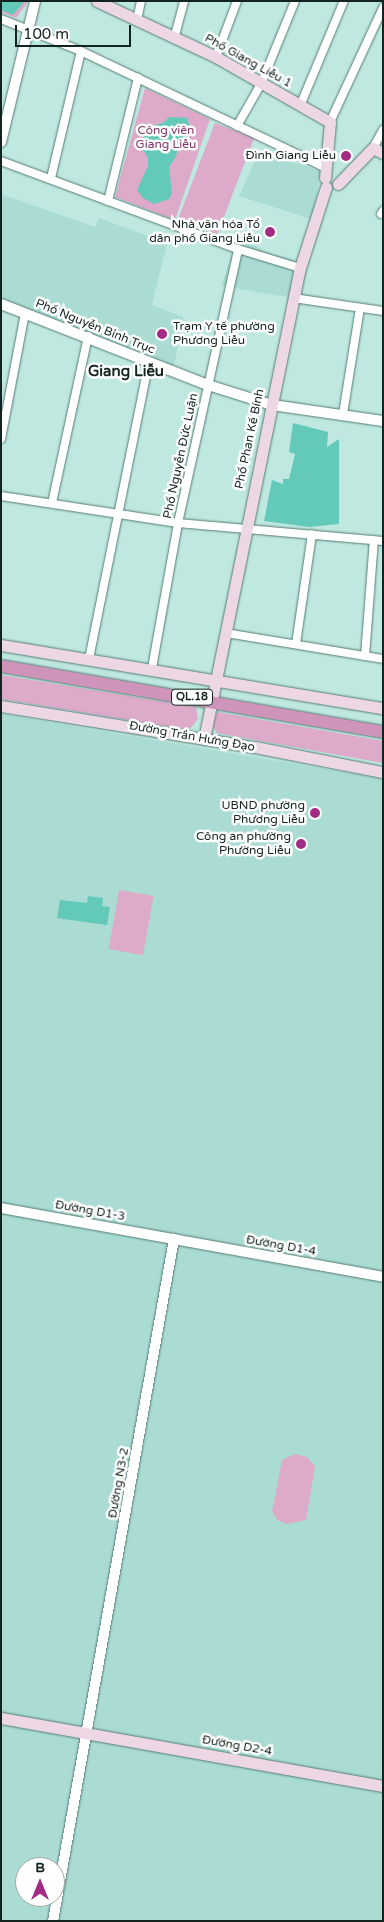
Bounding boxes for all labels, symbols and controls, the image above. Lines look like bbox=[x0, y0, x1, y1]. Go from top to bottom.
scale bar bbox=[18, 15, 134, 47]
text: 100 m bbox=[23, 25, 69, 43]
street label: Phố Giang Liễu 1 bbox=[202, 31, 294, 91]
park label: Công viên Giang Liễu bbox=[136, 124, 196, 152]
place label: Đình Giang Liễu bbox=[246, 149, 336, 163]
marker: Đình Giang Liễu bbox=[340, 150, 352, 162]
place label: Nhà văn hóa Tổ dân phố Giang Liễu bbox=[149, 218, 260, 246]
marker: Nhà văn hóa Tổ dân phố Giang Liễu bbox=[264, 226, 276, 238]
street label: Phố Nguyễn Bỉnh Trục bbox=[33, 296, 157, 358]
place label: Trạm Y tế phường Phương Liễu bbox=[173, 320, 275, 348]
marker: Trạm Y tế phường Phương Liễu bbox=[155, 327, 169, 341]
district label: Giang Liễu bbox=[88, 363, 164, 381]
street label: Phố Phan Kế Bính bbox=[232, 388, 268, 490]
street label: Phố Nguyễn Đức Luận bbox=[161, 392, 201, 520]
road number: QL.18 bbox=[171, 689, 213, 706]
street label: Đường Trần Hưng Đạo bbox=[128, 719, 256, 755]
place label: UBND phường Phương Liễu bbox=[221, 799, 305, 827]
marker: UBND phường Phương Liễu bbox=[309, 807, 321, 819]
place label: Công an phường Phường Liễu bbox=[196, 830, 291, 858]
marker: Công an phường Phường Liễu bbox=[295, 838, 307, 850]
street label: Đường D1-3 bbox=[54, 1198, 126, 1224]
street label: Đường D1-4 bbox=[245, 1233, 317, 1259]
street label: Đường N3-2 bbox=[106, 1447, 132, 1519]
street label: Đường D2-4 bbox=[201, 1733, 273, 1759]
north arrow bbox=[15, 1857, 65, 1907]
text: B bbox=[35, 1859, 45, 1876]

